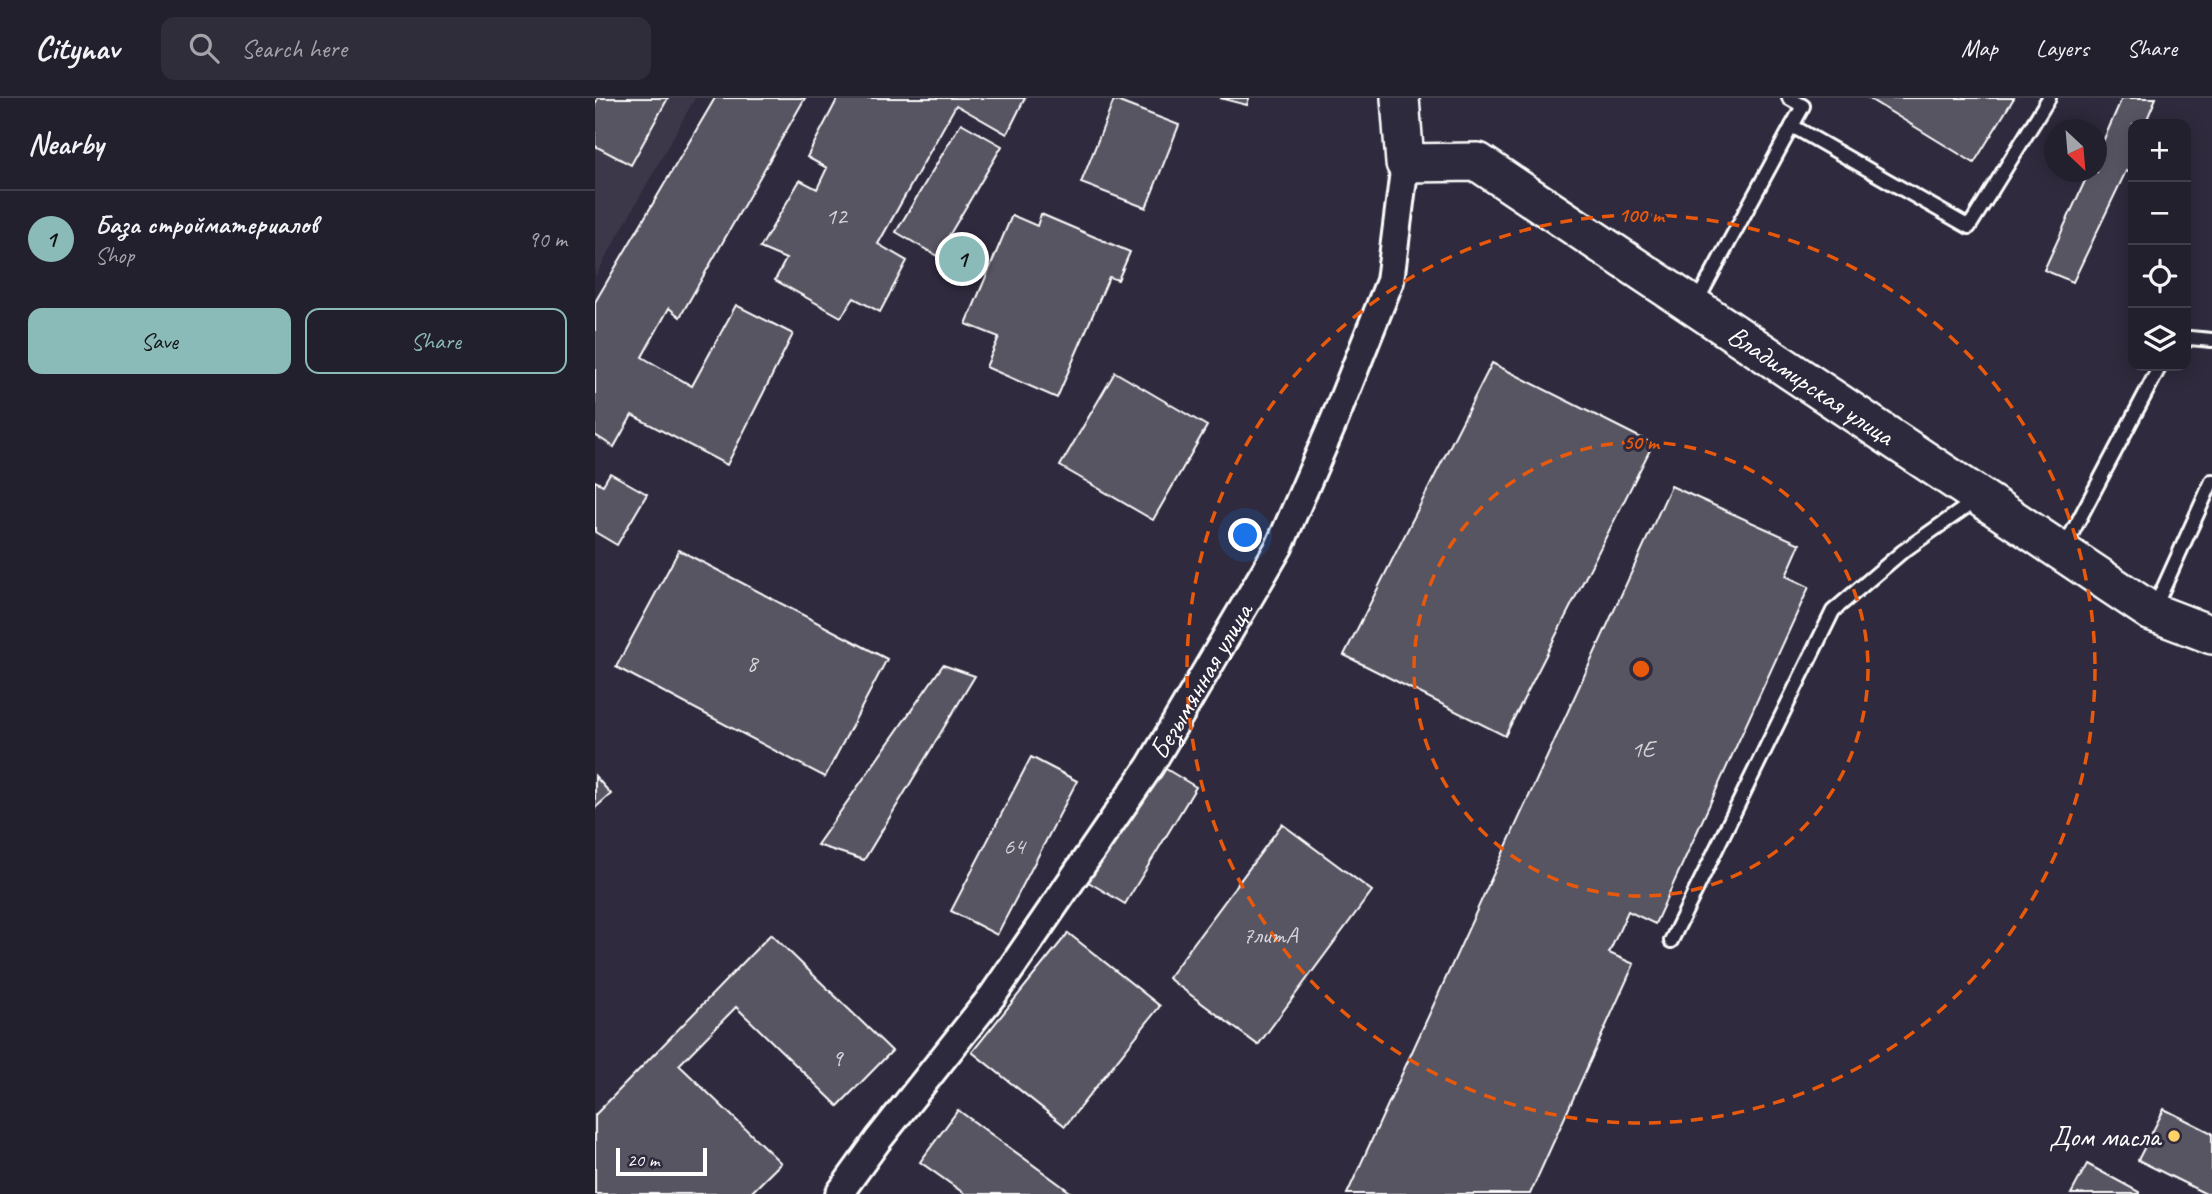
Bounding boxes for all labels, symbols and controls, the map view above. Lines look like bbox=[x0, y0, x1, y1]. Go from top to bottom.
search box bbox=[161, 17, 651, 80]
text: Citynav bbox=[35, 27, 119, 69]
icon: search bbox=[185, 29, 223, 67]
text: Search here bbox=[241, 32, 347, 65]
text: Map bbox=[1961, 33, 1998, 63]
text: Layers bbox=[2036, 33, 2089, 63]
text: Share bbox=[2127, 33, 2177, 63]
north arrow bbox=[2044, 119, 2107, 182]
map controls bbox=[2128, 119, 2191, 371]
button: + bbox=[2128, 119, 2191, 182]
text: Nearby bbox=[28, 125, 104, 163]
button: − bbox=[2128, 182, 2191, 245]
house number: 12 bbox=[825, 201, 849, 231]
text: 100 m bbox=[1618, 202, 1666, 228]
text: База стройматериалов bbox=[95, 208, 318, 241]
text: 1 bbox=[46, 225, 56, 254]
text: 90 m bbox=[528, 225, 567, 254]
pin: 1 bbox=[939, 233, 985, 285]
text: Shop bbox=[95, 241, 134, 270]
button: locate bbox=[2128, 245, 2191, 308]
button: Save bbox=[28, 308, 291, 374]
button: Share bbox=[305, 308, 567, 374]
button: layers bbox=[2128, 308, 2191, 371]
street label: Владимирская улица bbox=[1721, 317, 1902, 454]
text: 50 m bbox=[1623, 429, 1661, 455]
your location bbox=[1228, 518, 1262, 552]
street label: Безымянная улица bbox=[1141, 595, 1261, 765]
house number: 8 bbox=[747, 648, 760, 678]
centre of rings bbox=[1629, 657, 1653, 681]
house number: 1Е bbox=[1631, 734, 1658, 764]
house number: 64 bbox=[1003, 831, 1027, 861]
house number: 7литА bbox=[1243, 920, 1298, 950]
house number: 9 bbox=[832, 1043, 845, 1073]
place label: Дом масла bbox=[2049, 1119, 2163, 1154]
marker: Дом масла bbox=[2166, 1128, 2182, 1144]
scale bar bbox=[616, 1145, 707, 1177]
text: 20 m bbox=[627, 1148, 659, 1172]

